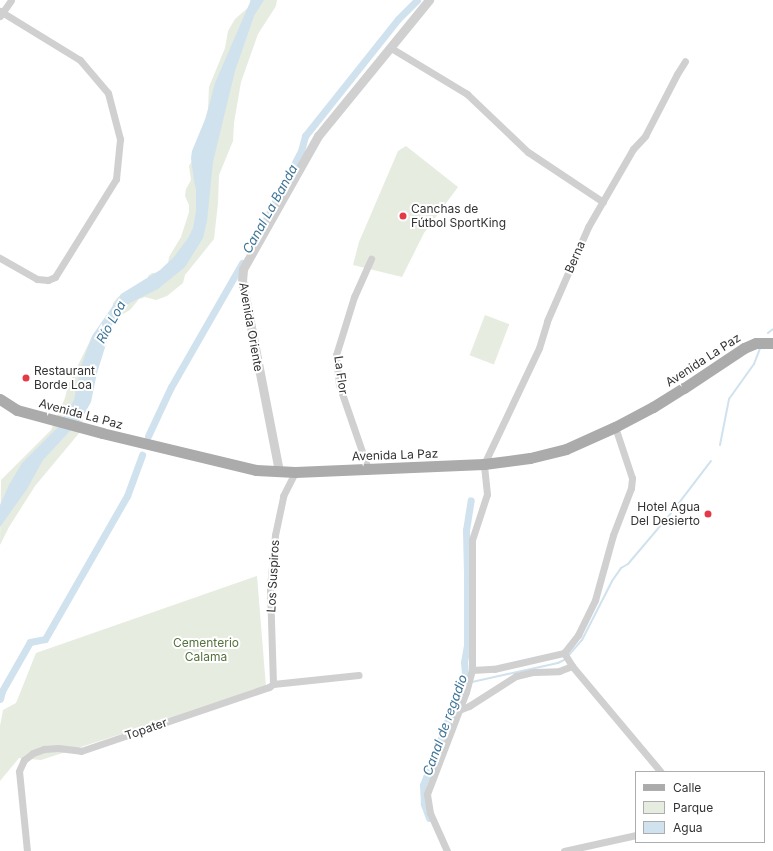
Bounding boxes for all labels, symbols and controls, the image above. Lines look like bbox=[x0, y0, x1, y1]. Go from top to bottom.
water label: Canal La Banda bbox=[239, 162, 301, 256]
place label: Canchas de Fútbol SportKing bbox=[411, 202, 506, 230]
marker: Canchas de Fútbol SportKing bbox=[398, 211, 408, 221]
street label: Berna bbox=[562, 239, 588, 275]
street label: Avenida Oriente bbox=[236, 281, 266, 373]
water label: Río Loa bbox=[93, 298, 129, 346]
street label: Avenida La Paz bbox=[663, 330, 743, 390]
street label: La Flor bbox=[331, 355, 351, 395]
place label: Restaurant Borde Loa bbox=[34, 364, 95, 392]
marker: Restaurant Borde Loa bbox=[21, 373, 31, 383]
street label: Avenida La Paz bbox=[37, 396, 125, 432]
street label: Avenida La Paz bbox=[352, 446, 438, 464]
place label: Hotel Agua Del Desierto bbox=[630, 500, 700, 528]
marker: Hotel Agua Del Desierto bbox=[703, 509, 713, 519]
street label: Los Suspiros bbox=[264, 539, 282, 613]
park label: Cementerio Calama bbox=[173, 636, 239, 664]
water label: Canal de regadio bbox=[420, 672, 470, 778]
street label: Topater bbox=[123, 715, 169, 743]
legend bbox=[635, 771, 765, 843]
text: Calle bbox=[673, 780, 701, 795]
text: Parque bbox=[673, 800, 713, 815]
text: Agua bbox=[673, 820, 702, 835]

